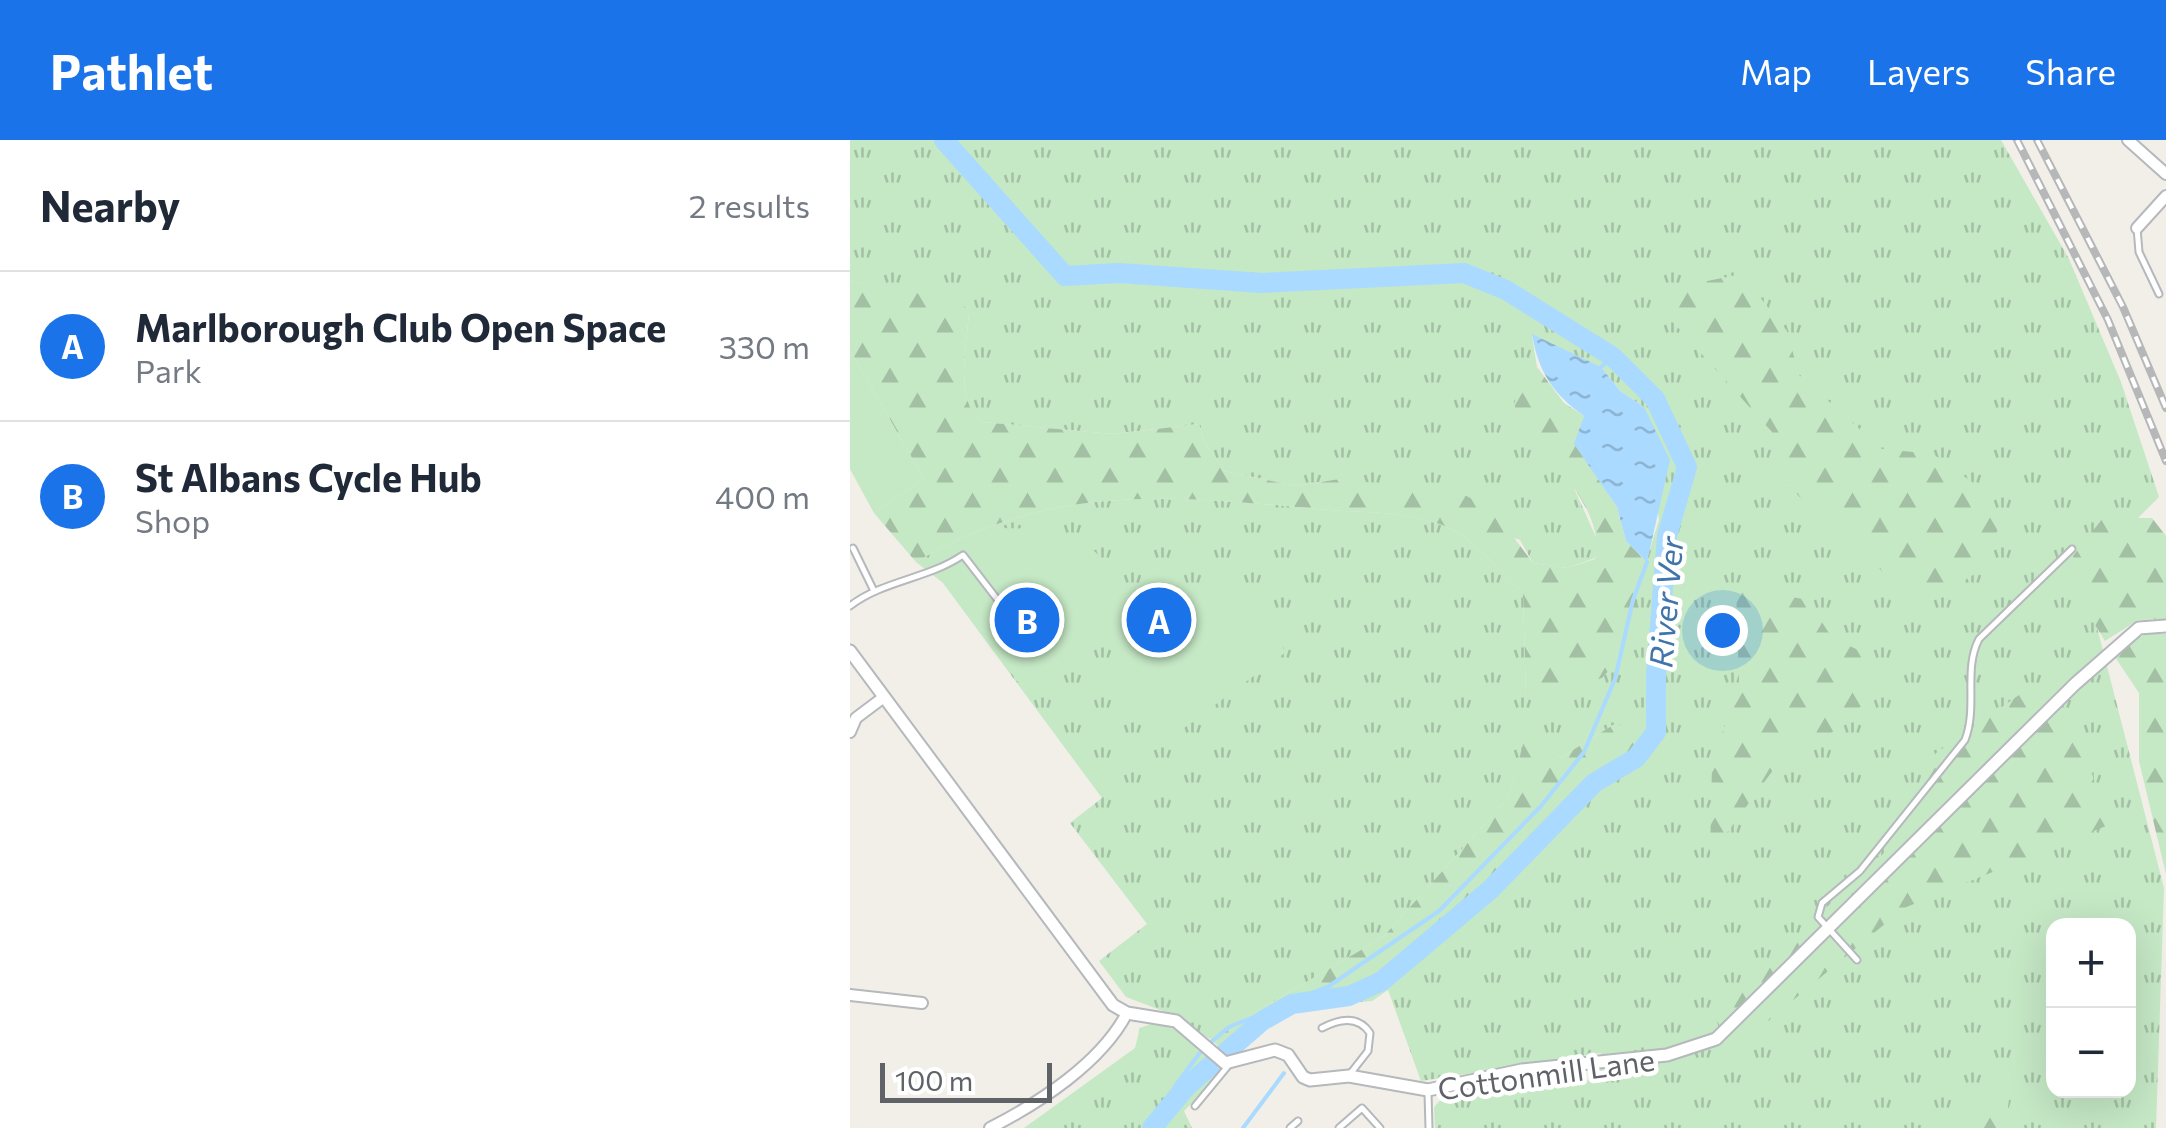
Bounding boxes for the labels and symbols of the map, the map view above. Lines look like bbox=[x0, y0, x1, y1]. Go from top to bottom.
water label: River Ver bbox=[1639, 534, 1691, 669]
pin: B bbox=[994, 582, 1060, 658]
pin: A bbox=[1126, 582, 1192, 658]
your location bbox=[1697, 605, 1748, 656]
street label: Cottonmill Lane bbox=[1435, 1039, 1657, 1107]
scale bar bbox=[880, 1058, 1052, 1102]

